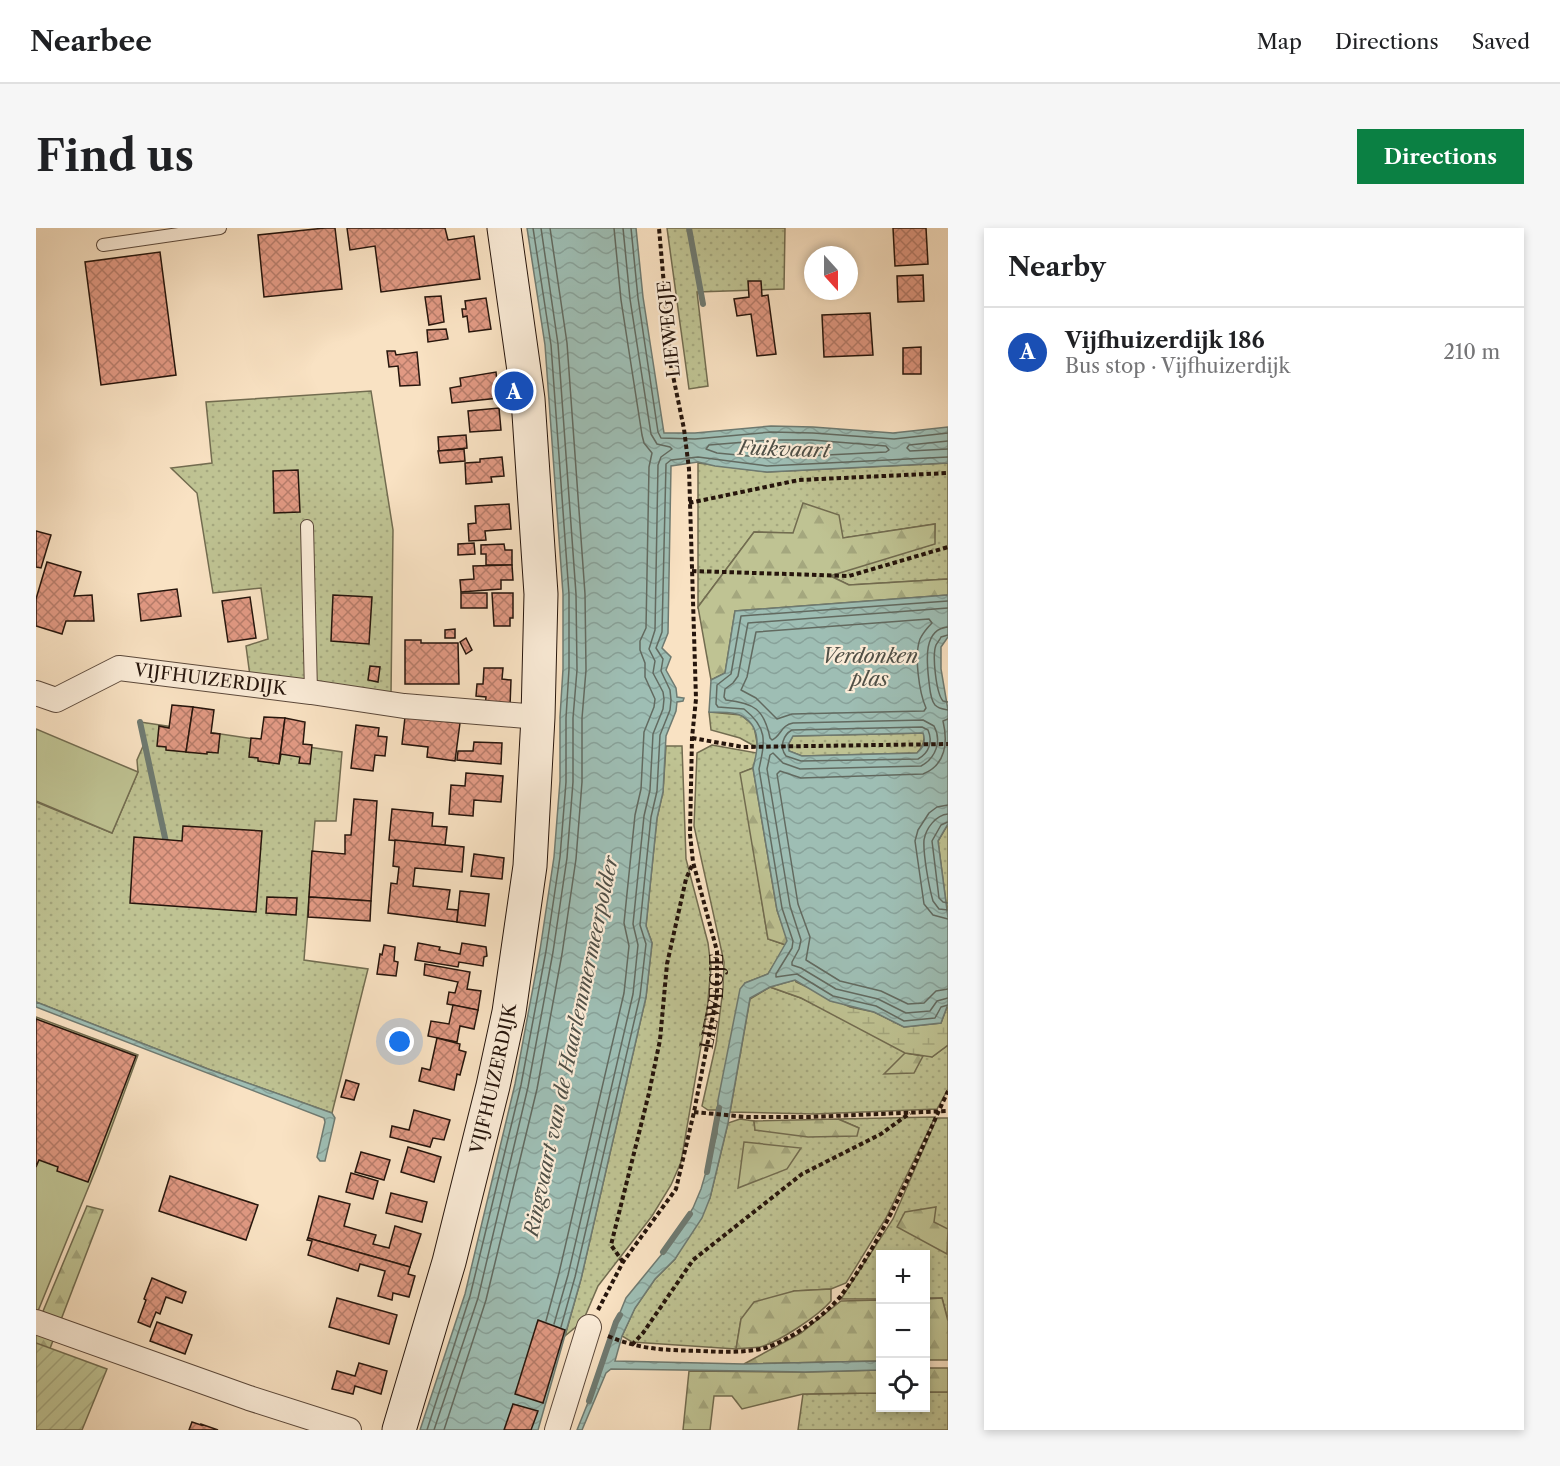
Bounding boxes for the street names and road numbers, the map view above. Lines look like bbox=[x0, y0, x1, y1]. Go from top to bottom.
street label: LIEWEGJE bbox=[653, 280, 685, 378]
street label: VIJFHUIZERDIJK bbox=[132, 659, 289, 700]
street label: LIEWEGJE bbox=[696, 953, 728, 1051]
street label: VIJFHUIZERDIJK bbox=[465, 1001, 521, 1157]

